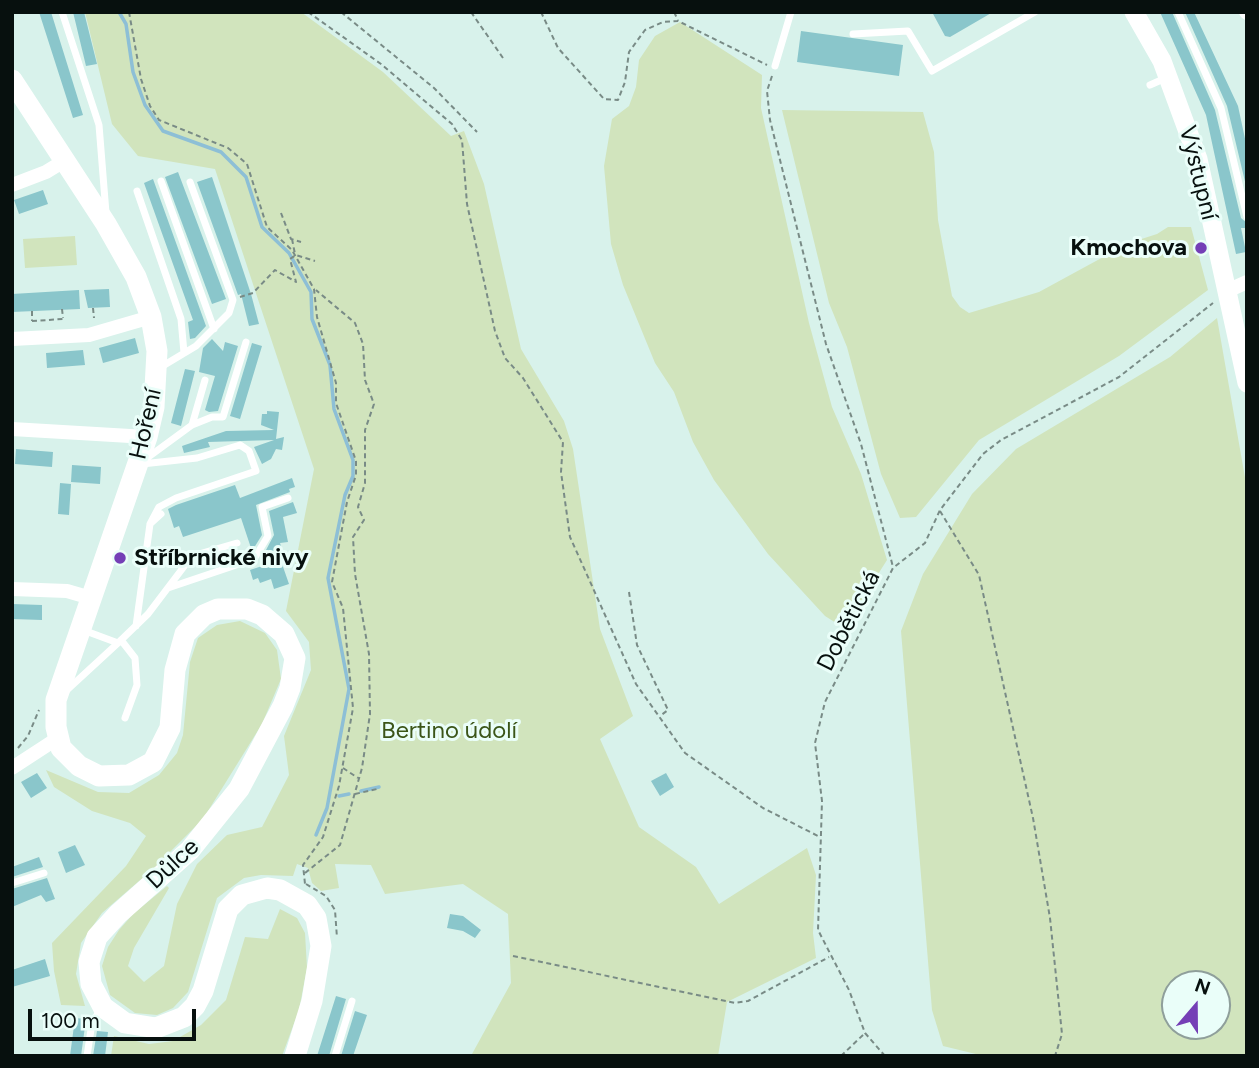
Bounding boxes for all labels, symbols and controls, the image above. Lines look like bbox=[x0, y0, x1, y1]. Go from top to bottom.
street label: Výstupní bbox=[1172, 123, 1224, 223]
place label: Kmochova bbox=[1070, 234, 1187, 262]
marker: Kmochova bbox=[1193, 240, 1209, 256]
street label: Hoření bbox=[124, 386, 168, 462]
place label: Stříbrnické nivy bbox=[134, 544, 308, 572]
marker: Stříbrnické nivy bbox=[112, 550, 128, 566]
street label: Dobětická bbox=[811, 566, 887, 676]
park label: Bertino údolí bbox=[381, 717, 517, 745]
street label: Důlce bbox=[141, 833, 205, 895]
north arrow bbox=[1161, 970, 1231, 1040]
text: N bbox=[1192, 973, 1214, 1000]
scale bar bbox=[32, 995, 200, 1038]
text: 100 m bbox=[41, 1008, 100, 1033]

